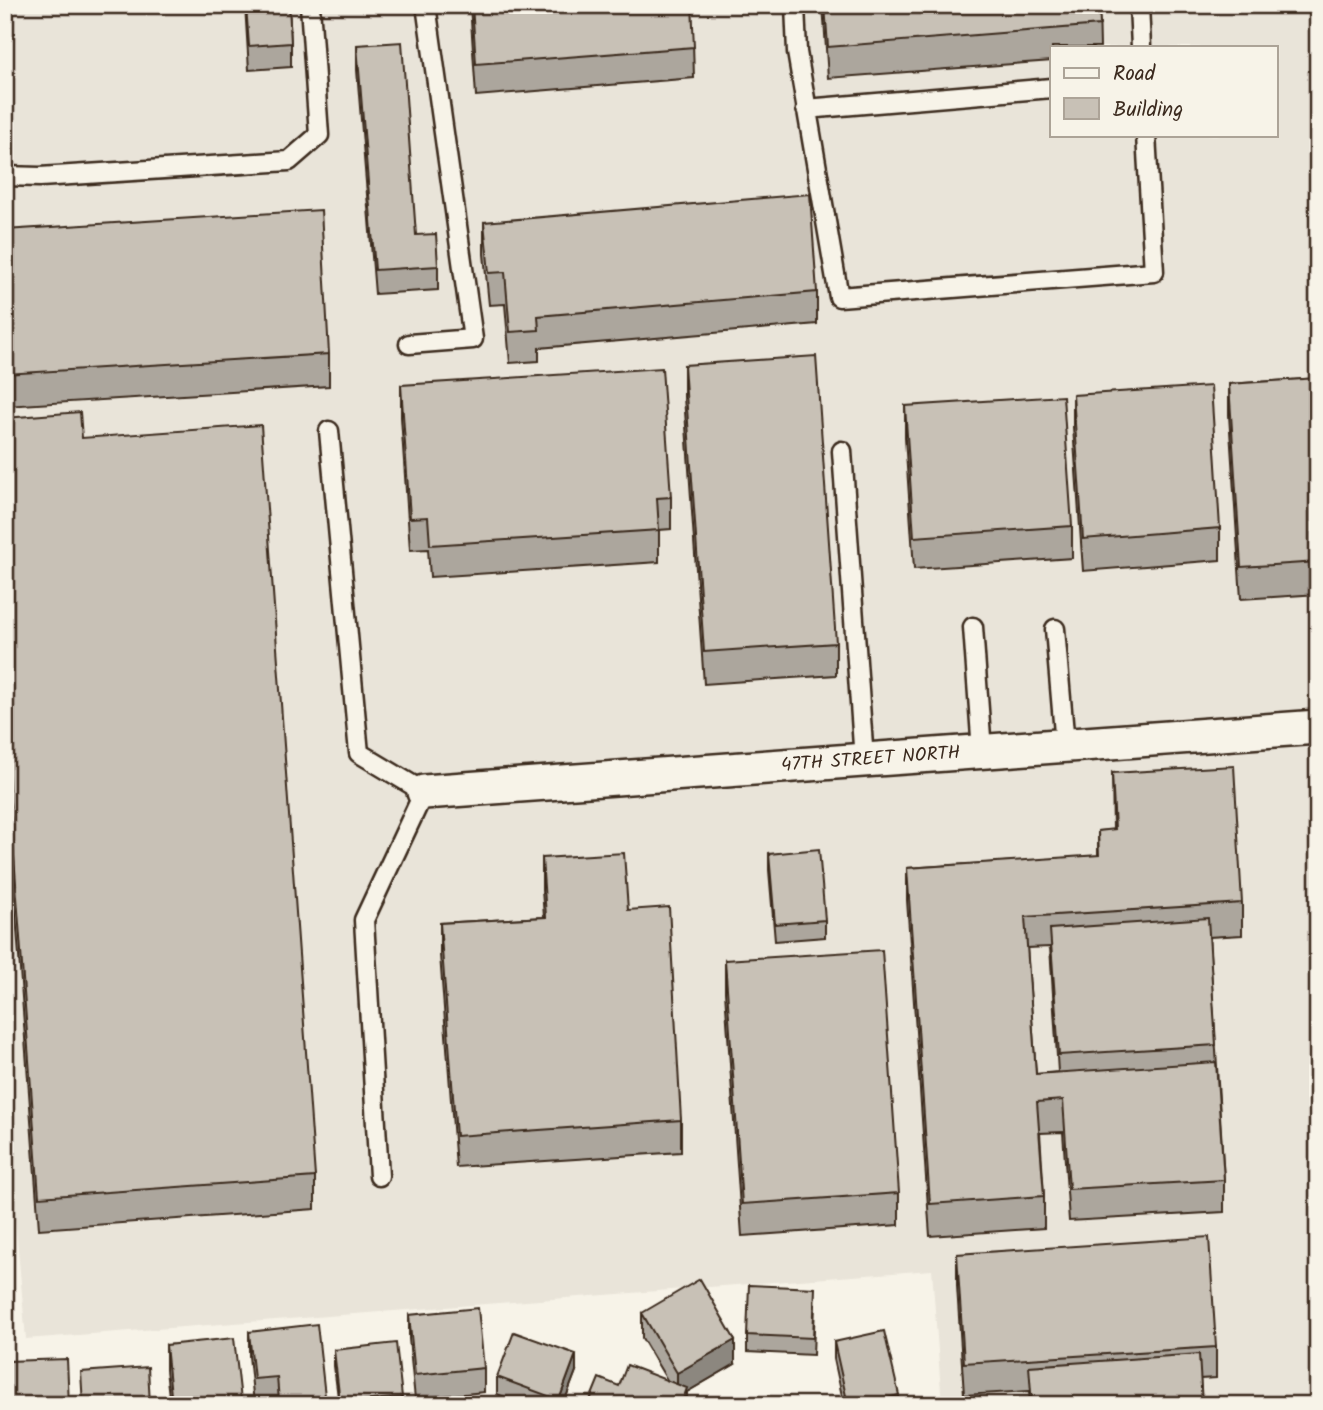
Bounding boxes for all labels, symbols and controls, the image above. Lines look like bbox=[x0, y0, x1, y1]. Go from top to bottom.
legend bbox=[1050, 46, 1278, 136]
text: Road bbox=[1113, 58, 1156, 91]
text: Building bbox=[1113, 94, 1183, 127]
street label: 47TH STREET NORTH bbox=[780, 738, 962, 781]

